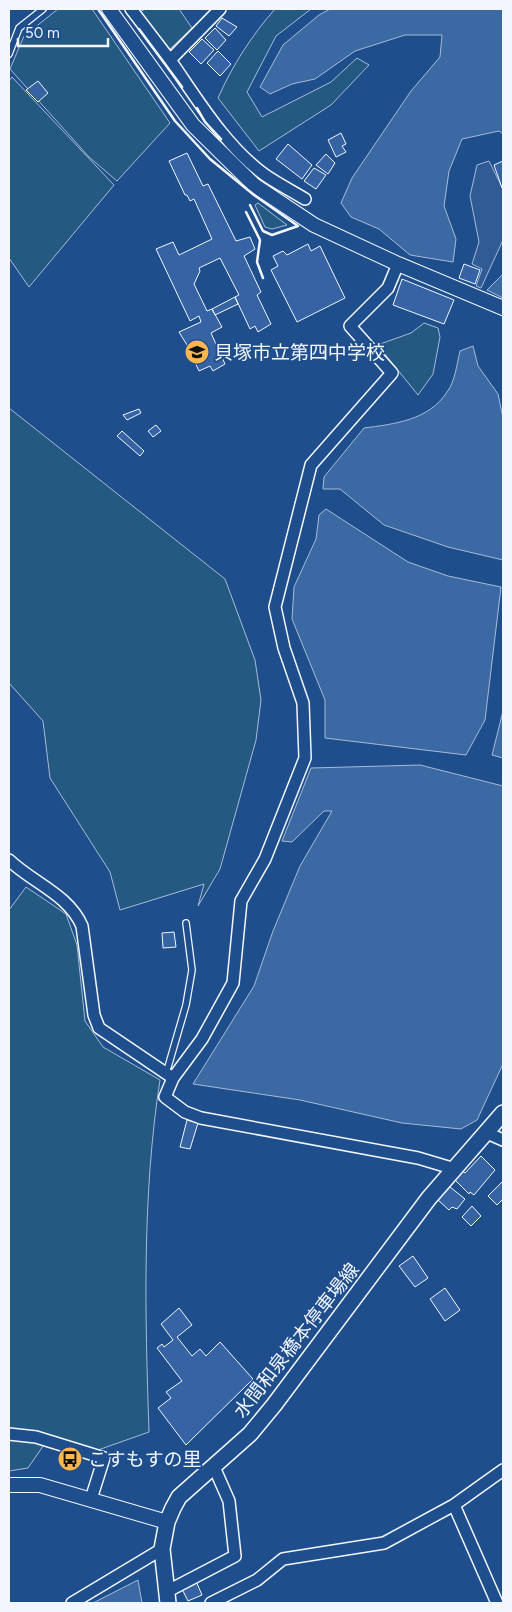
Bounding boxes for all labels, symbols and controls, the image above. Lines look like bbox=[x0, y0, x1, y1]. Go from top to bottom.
scale bar bbox=[18, 15, 108, 47]
text: 50 m bbox=[25, 24, 60, 42]
school or university icon: 貝塚市立第四中学校 bbox=[184, 339, 210, 365]
place label: 貝塚市立第四中学校 bbox=[214, 341, 385, 364]
street label: 水間和泉橋本停車場線 bbox=[229, 1258, 364, 1422]
bus stop icon: こすもすの里 bbox=[57, 1446, 83, 1472]
place label: こすもすの里 bbox=[88, 1448, 202, 1471]

